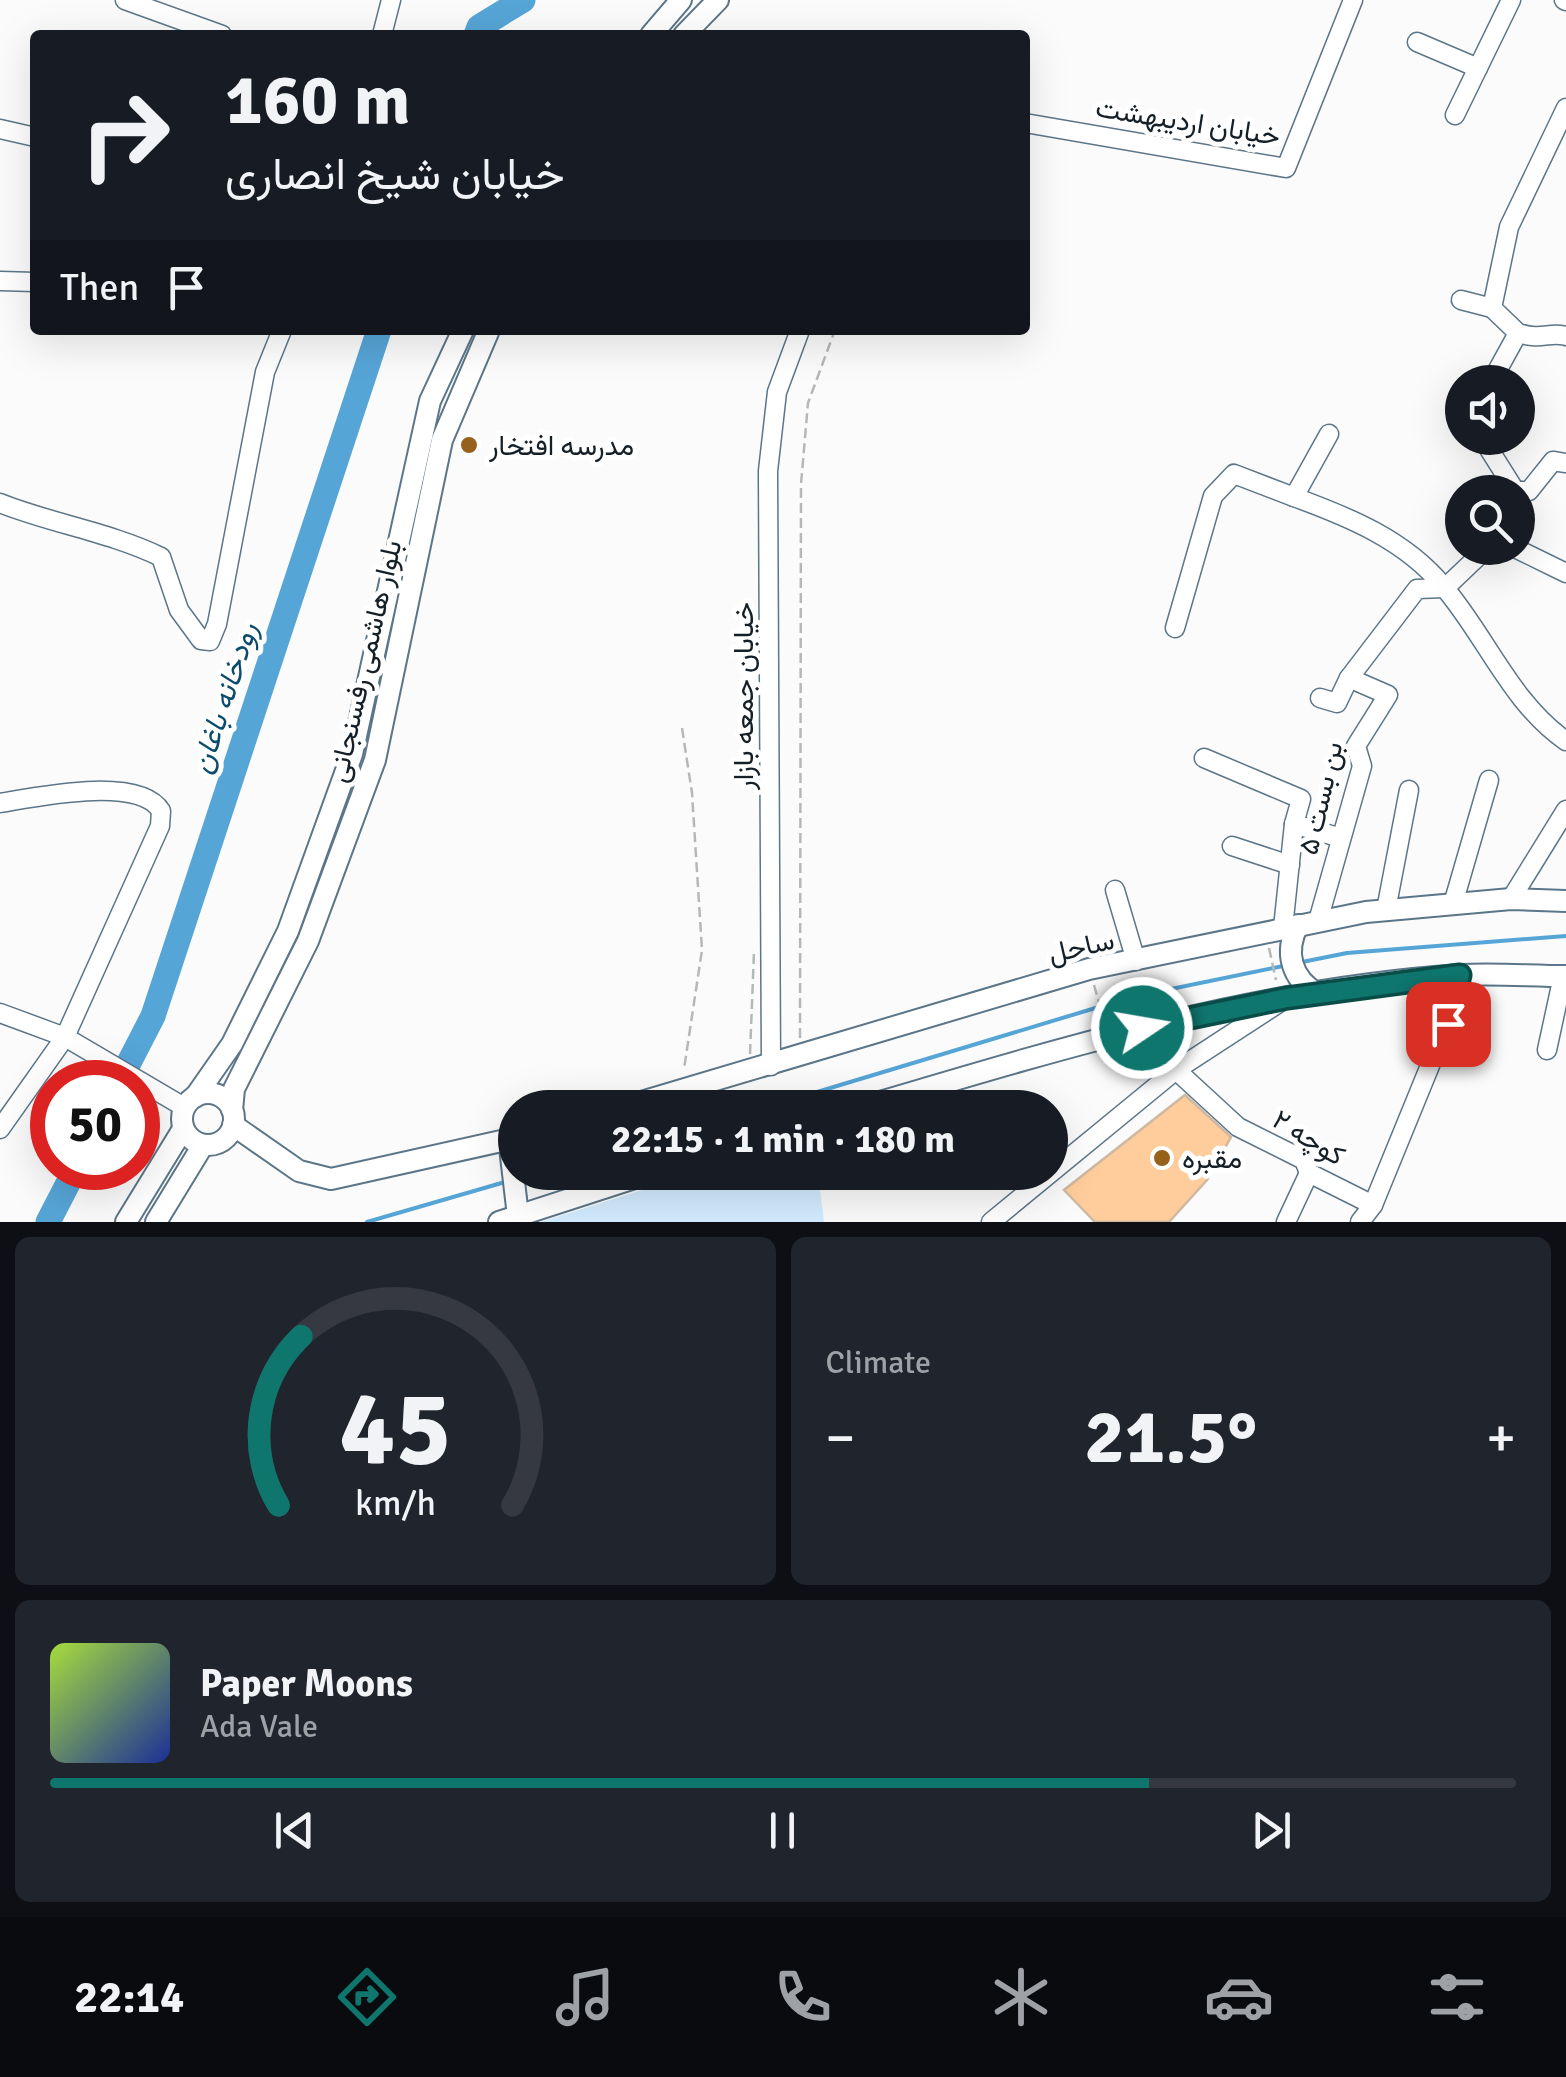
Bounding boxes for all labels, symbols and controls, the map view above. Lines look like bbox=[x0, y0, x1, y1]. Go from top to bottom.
text: 160 m bbox=[225, 57, 410, 143]
icon: right bbox=[60, 70, 190, 200]
street label: خیابان اردیبهشت bbox=[1093, 91, 1282, 153]
text: خیابان شیخ انصاری bbox=[225, 147, 565, 202]
icon: arrive bbox=[159, 260, 214, 315]
text: Then bbox=[60, 264, 139, 311]
map controls bbox=[1445, 365, 1535, 565]
button: sound bbox=[1445, 365, 1535, 455]
place label: مدرسه افتخار bbox=[488, 429, 634, 463]
marker: مدرسه افتخار bbox=[458, 434, 480, 456]
button: search bbox=[1445, 475, 1535, 565]
street label: بلوار هاشمی رفسنجانی bbox=[321, 537, 409, 786]
street label: خیابان جمعه بازار bbox=[727, 602, 761, 791]
water label: رودخانه باغان bbox=[183, 618, 266, 778]
street label: بن بست ۵ bbox=[1291, 738, 1350, 858]
street label: ساحل bbox=[1045, 923, 1118, 971]
position arrow bbox=[1090, 976, 1194, 1080]
pin bbox=[1406, 982, 1491, 1067]
icon: arrive bbox=[1421, 997, 1476, 1052]
speed limit sign: 50 bbox=[30, 1060, 160, 1190]
street label: کوچه ۲ bbox=[1265, 1103, 1351, 1174]
text: 22:15 · 1 min · 180 m bbox=[611, 1116, 955, 1163]
place label: مقبره bbox=[1182, 1142, 1242, 1176]
marker: مقبره bbox=[1151, 1147, 1173, 1169]
text: Climate bbox=[826, 1343, 931, 1382]
text: 45 bbox=[339, 1365, 451, 1493]
text: 21.5° bbox=[1084, 1391, 1257, 1484]
text: − bbox=[826, 1404, 855, 1472]
text: + bbox=[1486, 1404, 1516, 1472]
text: km/h bbox=[355, 1481, 436, 1525]
text: Paper Moons bbox=[200, 1660, 413, 1707]
text: Ada Vale bbox=[200, 1707, 318, 1746]
icon: previous bbox=[267, 1803, 322, 1858]
icon: pause bbox=[755, 1803, 810, 1858]
icon: next bbox=[1244, 1803, 1299, 1858]
icon: directions bbox=[332, 1962, 402, 2032]
icon: music bbox=[550, 1962, 620, 2032]
icon: phone bbox=[768, 1962, 838, 2032]
icon: climate bbox=[986, 1962, 1056, 2032]
icon: car bbox=[1204, 1962, 1274, 2032]
icon: filters bbox=[1422, 1962, 1492, 2032]
text: 22:14 bbox=[74, 1970, 184, 2025]

